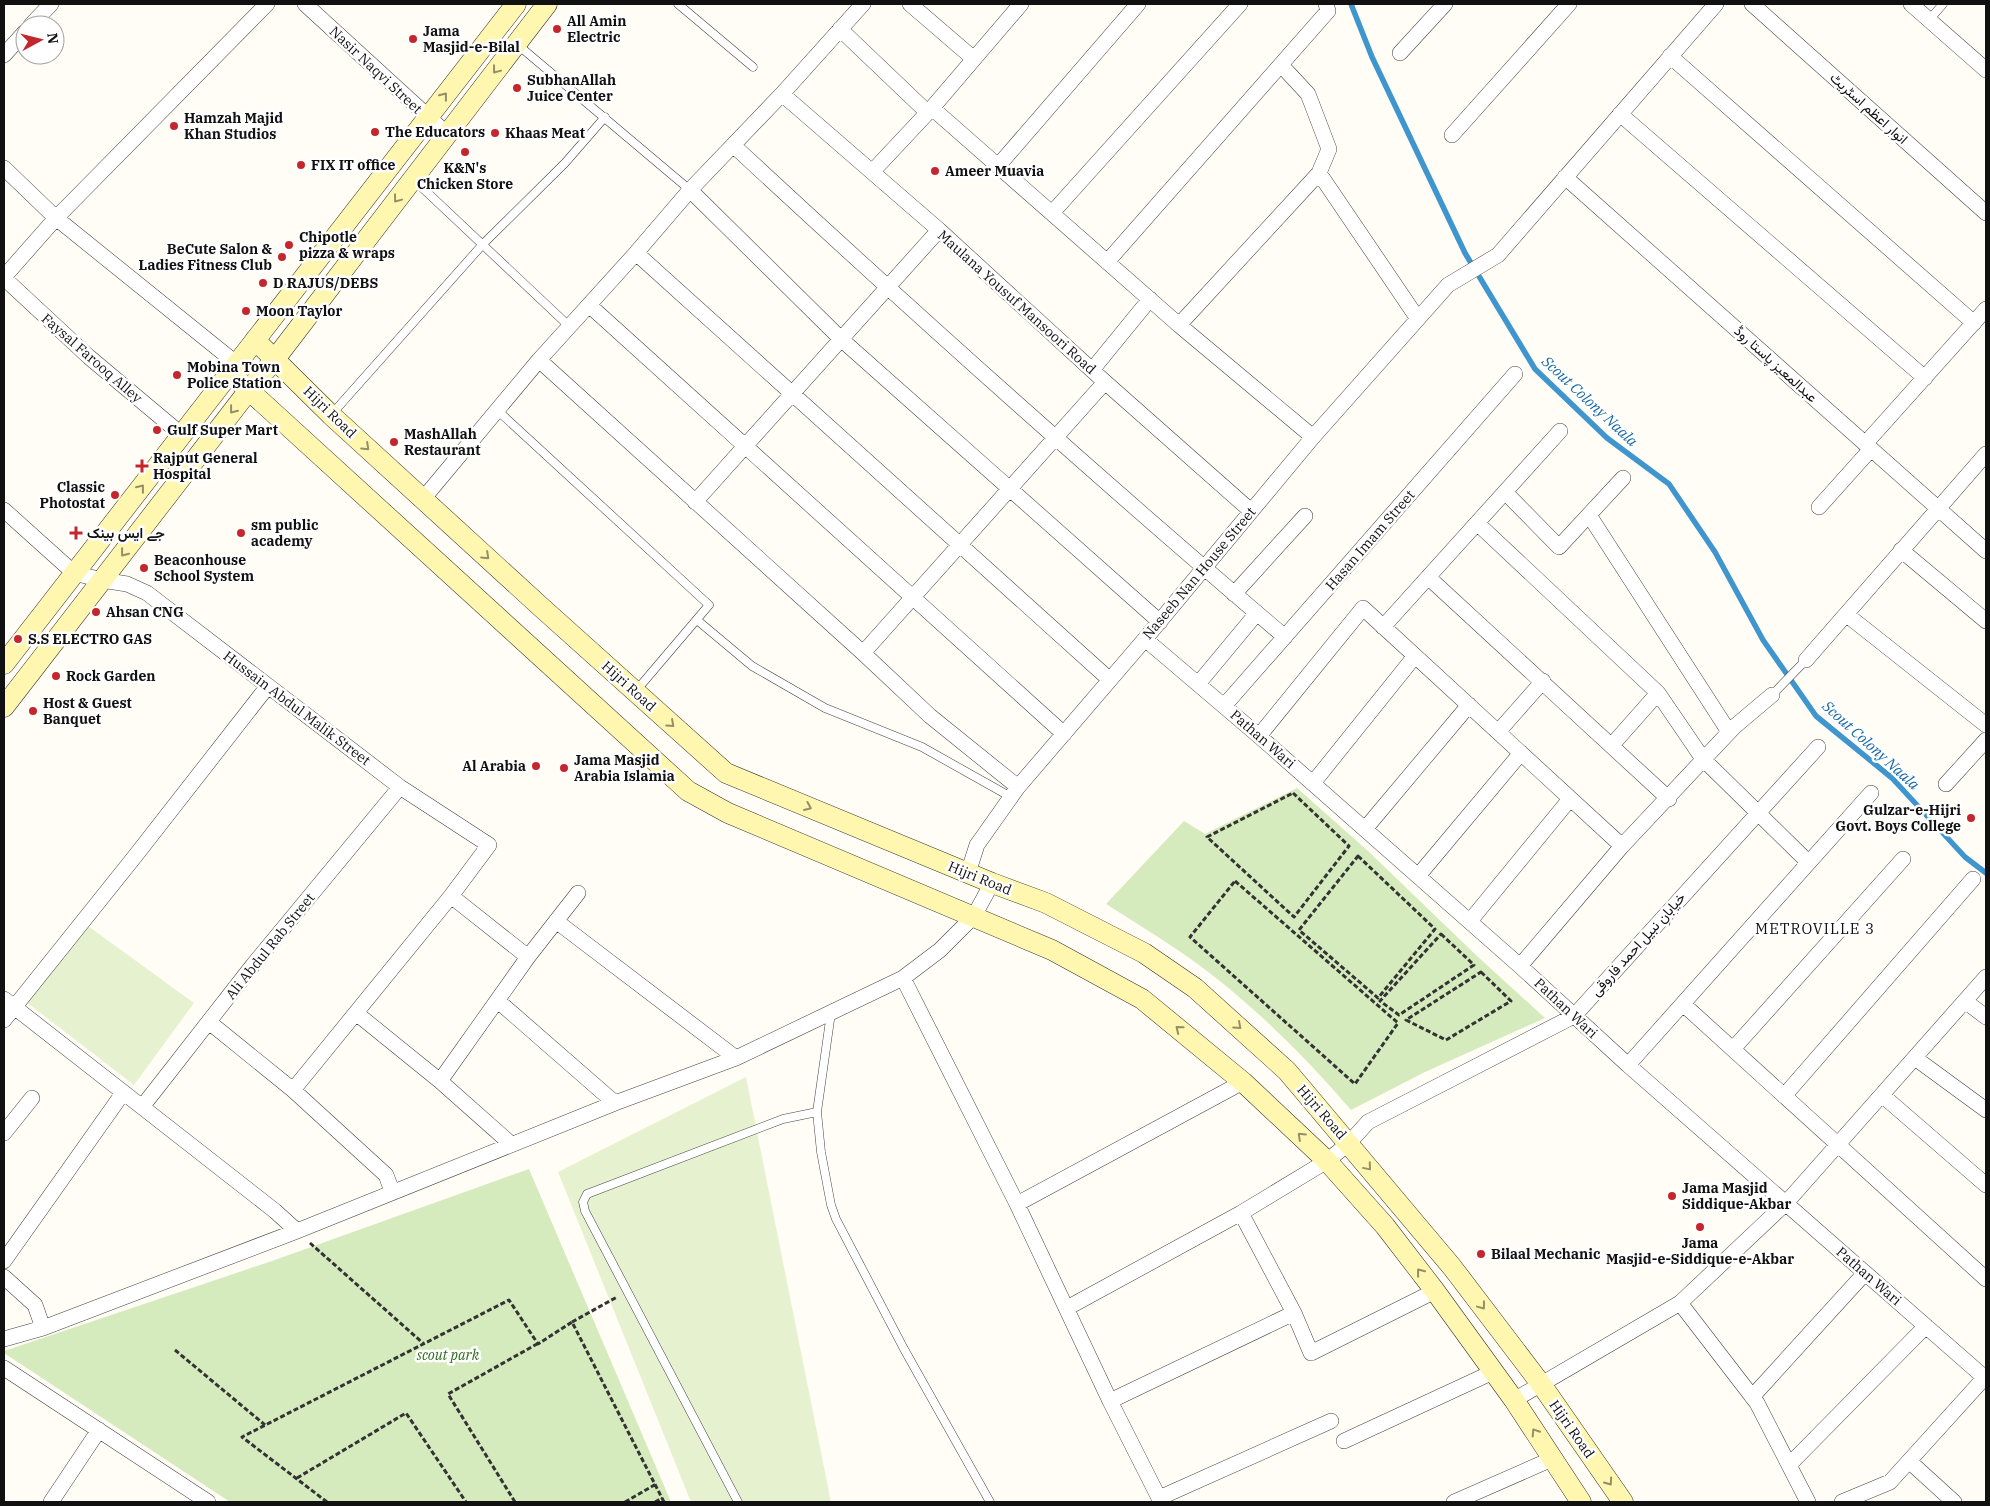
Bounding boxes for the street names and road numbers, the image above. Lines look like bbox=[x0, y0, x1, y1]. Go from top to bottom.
street label: Nasir Naqvi Street bbox=[326, 22, 426, 118]
street label: انوار اعظم اسٹریٹ bbox=[1826, 68, 1912, 148]
street label: Maulana Yousuf Mansoori Road bbox=[934, 226, 1100, 378]
street label: Faysal Farooq Alley bbox=[38, 309, 146, 407]
street label: عبدالمعیز پاستا روڈ bbox=[1730, 322, 1821, 407]
street label: Hijri Road bbox=[300, 382, 361, 442]
street label: Hasan Imam Street bbox=[1322, 486, 1419, 594]
street label: Naseeb Nan House Street bbox=[1138, 503, 1260, 643]
street label: Hussain Abdul Malik Street bbox=[220, 647, 374, 769]
street label: Hijri Road bbox=[598, 657, 660, 715]
street label: Pathan Wari bbox=[1227, 706, 1299, 772]
street label: Hijri Road bbox=[946, 857, 1015, 899]
street label: خیابانِ نبیل احمد فاروقی bbox=[1587, 888, 1691, 1001]
street label: Ali Abdul Rab Street bbox=[221, 889, 319, 1003]
street label: Pathan Wari bbox=[1530, 974, 1602, 1042]
street label: Hijri Road bbox=[1293, 1081, 1351, 1144]
street label: Pathan Wari bbox=[1833, 1243, 1905, 1309]
street label: Hijri Road bbox=[1545, 1396, 1599, 1462]

